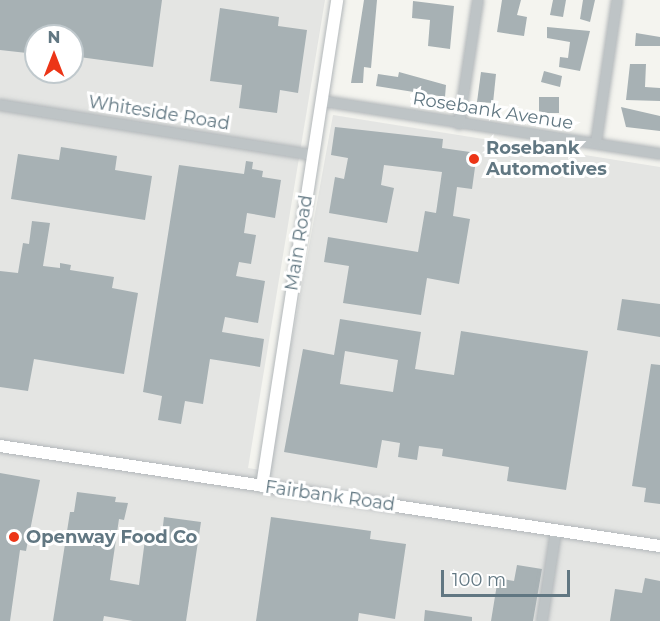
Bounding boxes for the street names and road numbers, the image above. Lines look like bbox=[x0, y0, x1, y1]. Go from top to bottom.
street label: Rosebank Avenue bbox=[411, 88, 575, 134]
street label: Whiteside Road bbox=[87, 91, 231, 135]
street label: Main Road bbox=[281, 194, 317, 292]
street label: Fairbank Road bbox=[264, 476, 396, 516]

